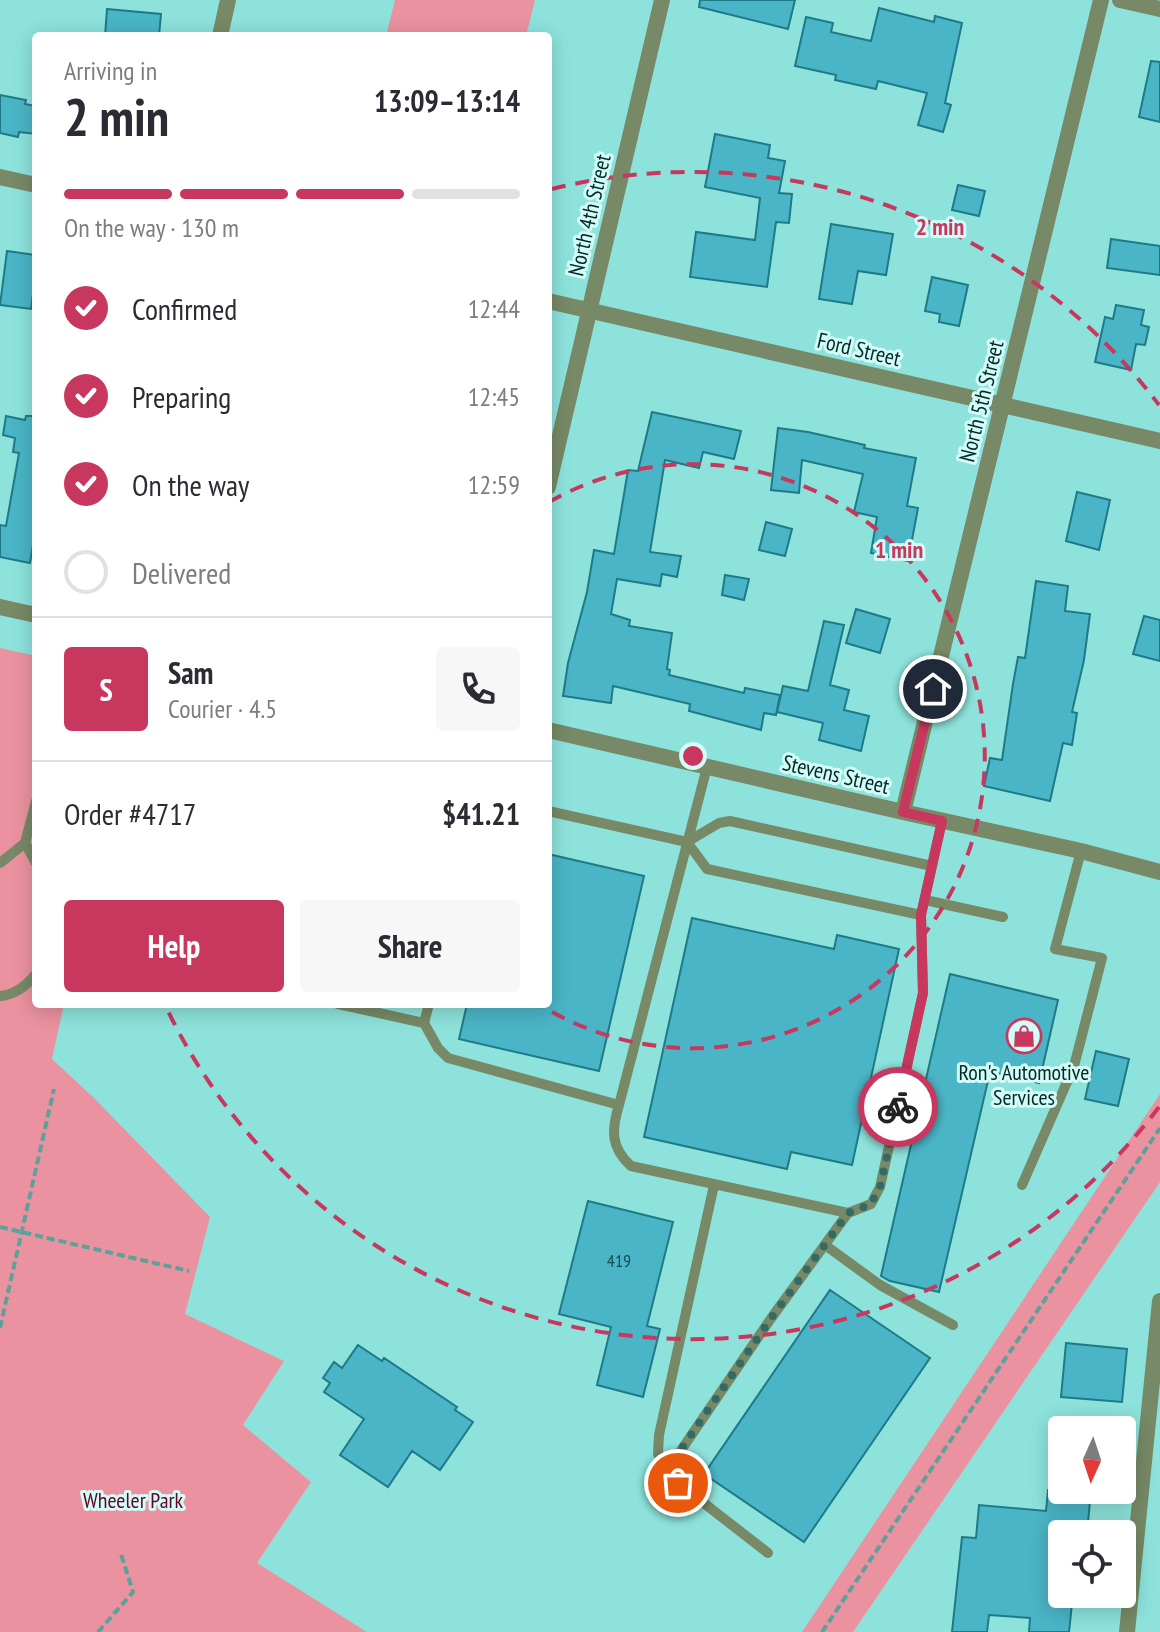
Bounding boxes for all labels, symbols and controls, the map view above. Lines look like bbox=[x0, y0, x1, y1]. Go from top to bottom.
text: Arriving in bbox=[64, 54, 157, 87]
text: 13:09–13:14 bbox=[374, 81, 520, 120]
text: 2 min bbox=[64, 83, 169, 150]
street label: North 4th Street bbox=[561, 151, 617, 279]
text: On the way · 130 m bbox=[64, 211, 239, 244]
text: 2 min bbox=[916, 211, 964, 242]
icon: check bbox=[64, 286, 108, 330]
text: Confirmed bbox=[132, 289, 237, 328]
text: 12:44 bbox=[468, 292, 520, 325]
street label: Ford Street bbox=[815, 326, 903, 372]
street label: North 5th Street bbox=[952, 337, 1010, 465]
icon: check bbox=[64, 374, 108, 418]
text: Preparing bbox=[132, 377, 231, 416]
text: 12:45 bbox=[468, 380, 520, 413]
icon: check bbox=[64, 462, 108, 506]
text: On the way bbox=[132, 465, 249, 504]
text: 12:59 bbox=[468, 468, 520, 501]
text: 1 min bbox=[875, 534, 923, 565]
text: Delivered bbox=[132, 553, 231, 592]
button: phone bbox=[436, 647, 520, 731]
text: Sam bbox=[168, 653, 213, 692]
pin bbox=[899, 655, 967, 723]
icon: home bbox=[911, 667, 955, 711]
text: S bbox=[99, 670, 113, 709]
text: Courier · 4.5 bbox=[168, 692, 277, 725]
centre of rings bbox=[679, 742, 707, 770]
street label: Stevens Street bbox=[780, 748, 892, 800]
text: Order #4717 bbox=[64, 794, 196, 833]
text: $41.21 bbox=[442, 794, 520, 833]
button: Help bbox=[64, 900, 284, 992]
button: Share bbox=[300, 900, 520, 992]
shop icon: Ron's Automotive Services bbox=[1005, 1017, 1043, 1055]
place label: Ron's Automotive Services bbox=[959, 1058, 1089, 1111]
courier bbox=[858, 1067, 938, 1147]
icon: bike bbox=[876, 1085, 920, 1129]
house number: 419 bbox=[607, 1249, 631, 1272]
north arrow bbox=[1048, 1416, 1136, 1504]
map controls bbox=[1048, 1416, 1136, 1608]
pin bbox=[644, 1449, 712, 1517]
icon: bag bbox=[656, 1461, 700, 1505]
park label: Wheeler Park bbox=[83, 1486, 183, 1514]
button: locate bbox=[1048, 1520, 1136, 1608]

